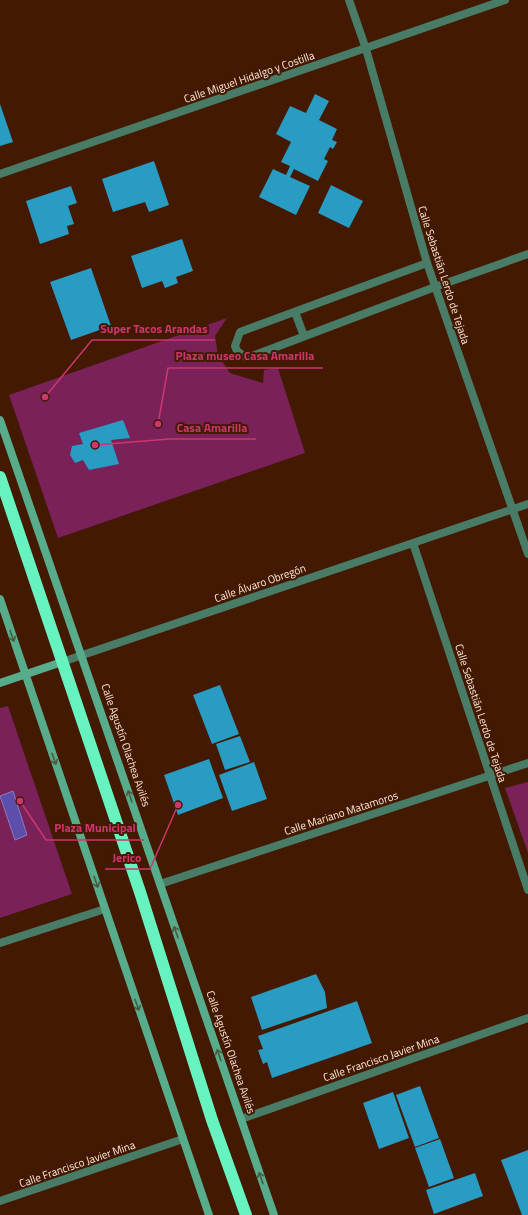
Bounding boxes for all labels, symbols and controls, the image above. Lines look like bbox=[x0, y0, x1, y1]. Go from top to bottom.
street label: Calle Miguel Hidalgo y Costilla bbox=[182, 47, 317, 107]
street label: Calle Sebastián Lerdo de Tejada bbox=[414, 204, 474, 347]
callout: Super Tacos Arandas bbox=[92, 316, 215, 340]
text: Super Tacos Arandas bbox=[100, 319, 208, 338]
callout: Plaza museo Casa Amarilla bbox=[168, 344, 323, 368]
text: Plaza museo Casa Amarilla bbox=[176, 346, 314, 365]
callout: Casa Amarilla bbox=[169, 415, 256, 439]
text: Casa Amarilla bbox=[177, 418, 247, 437]
street label: Calle Álvaro Obregón bbox=[212, 560, 308, 606]
one-way arrow bbox=[9, 629, 17, 641]
street label: Calle Sebastián Lerdo de Tejada bbox=[451, 642, 511, 785]
street label: Calle Agustín Olachea Avilés bbox=[97, 681, 155, 809]
one-way arrow bbox=[51, 752, 58, 765]
street label: Calle Mariano Matamoros bbox=[282, 787, 400, 839]
one-way arrow bbox=[125, 791, 133, 803]
callout: Plaza Municipal bbox=[46, 816, 144, 840]
text: Plaza Municipal bbox=[54, 818, 136, 837]
callout: Jerico bbox=[105, 845, 150, 869]
text: Jerico bbox=[113, 848, 141, 867]
one-way arrow bbox=[93, 875, 100, 888]
one-way arrow bbox=[172, 927, 180, 939]
street label: Calle Agustín Olachea Avilés bbox=[202, 988, 260, 1116]
one-way arrow bbox=[134, 999, 142, 1011]
street label: Calle Francisco Javier Mina bbox=[321, 1030, 442, 1085]
one-way arrow bbox=[215, 1049, 222, 1062]
street label: Calle Francisco Javier Mina bbox=[17, 1136, 138, 1191]
one-way arrow bbox=[257, 1173, 265, 1185]

